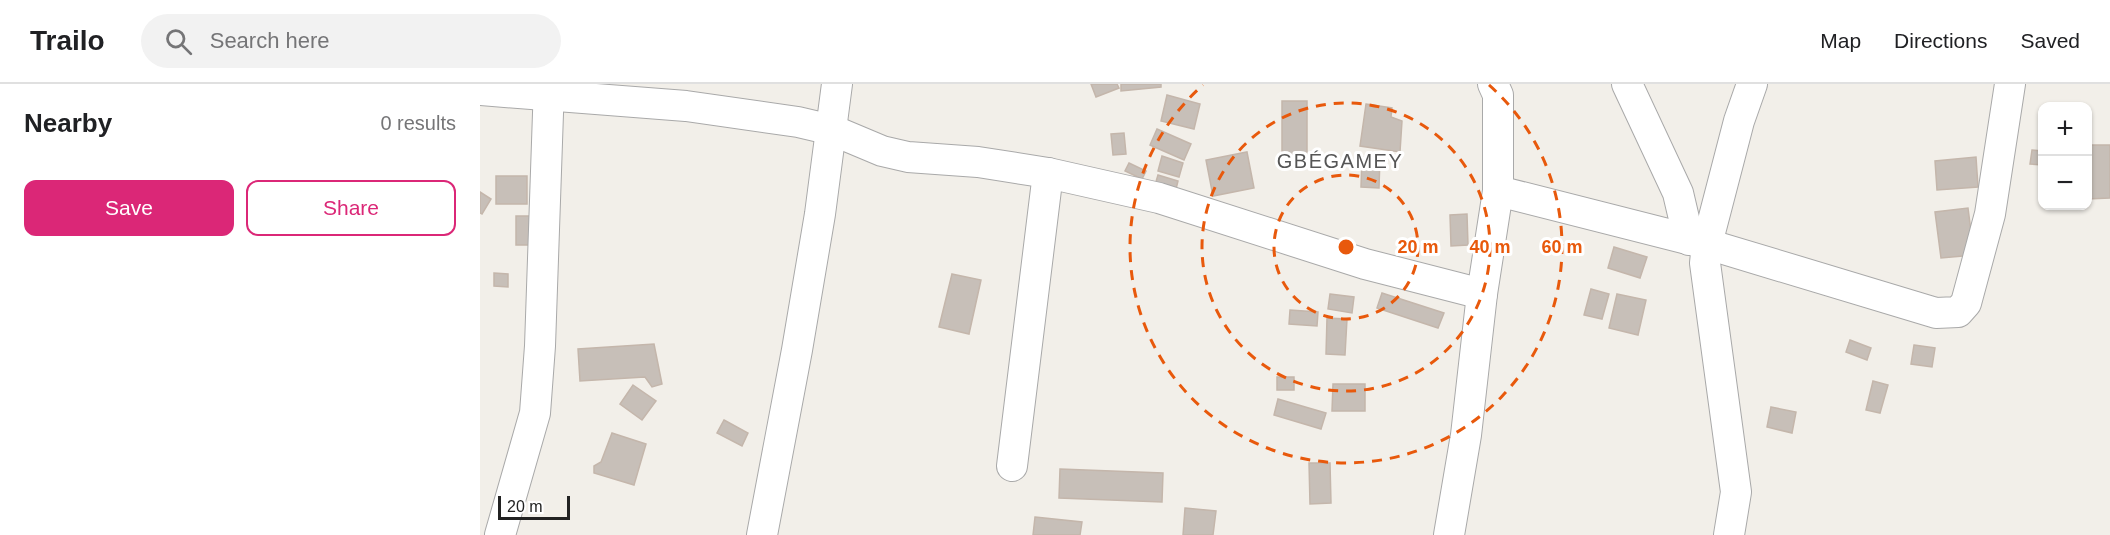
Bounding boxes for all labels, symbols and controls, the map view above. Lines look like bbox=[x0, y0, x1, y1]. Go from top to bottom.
search box bbox=[141, 14, 561, 68]
text: Trailo bbox=[30, 25, 105, 56]
icon: search bbox=[162, 25, 195, 58]
text: Search here bbox=[210, 28, 330, 53]
text: Map bbox=[1820, 29, 1861, 52]
text: Directions bbox=[1894, 29, 1987, 52]
text: Saved bbox=[2020, 29, 2080, 52]
map controls bbox=[2038, 102, 2092, 210]
button: + bbox=[2038, 102, 2092, 156]
text: Nearby bbox=[24, 108, 112, 138]
text: 0 results bbox=[380, 112, 456, 134]
district label: GBÉGAMEY bbox=[1277, 150, 1403, 172]
button: − bbox=[2038, 156, 2092, 210]
button: Save bbox=[24, 180, 234, 236]
button: Share bbox=[246, 180, 456, 236]
centre of rings bbox=[1336, 237, 1356, 257]
text: 20 m bbox=[1397, 237, 1439, 257]
text: 40 m bbox=[1469, 237, 1511, 257]
text: 60 m bbox=[1541, 237, 1583, 257]
scale bar bbox=[498, 493, 570, 520]
text: 20 m bbox=[507, 498, 543, 515]

